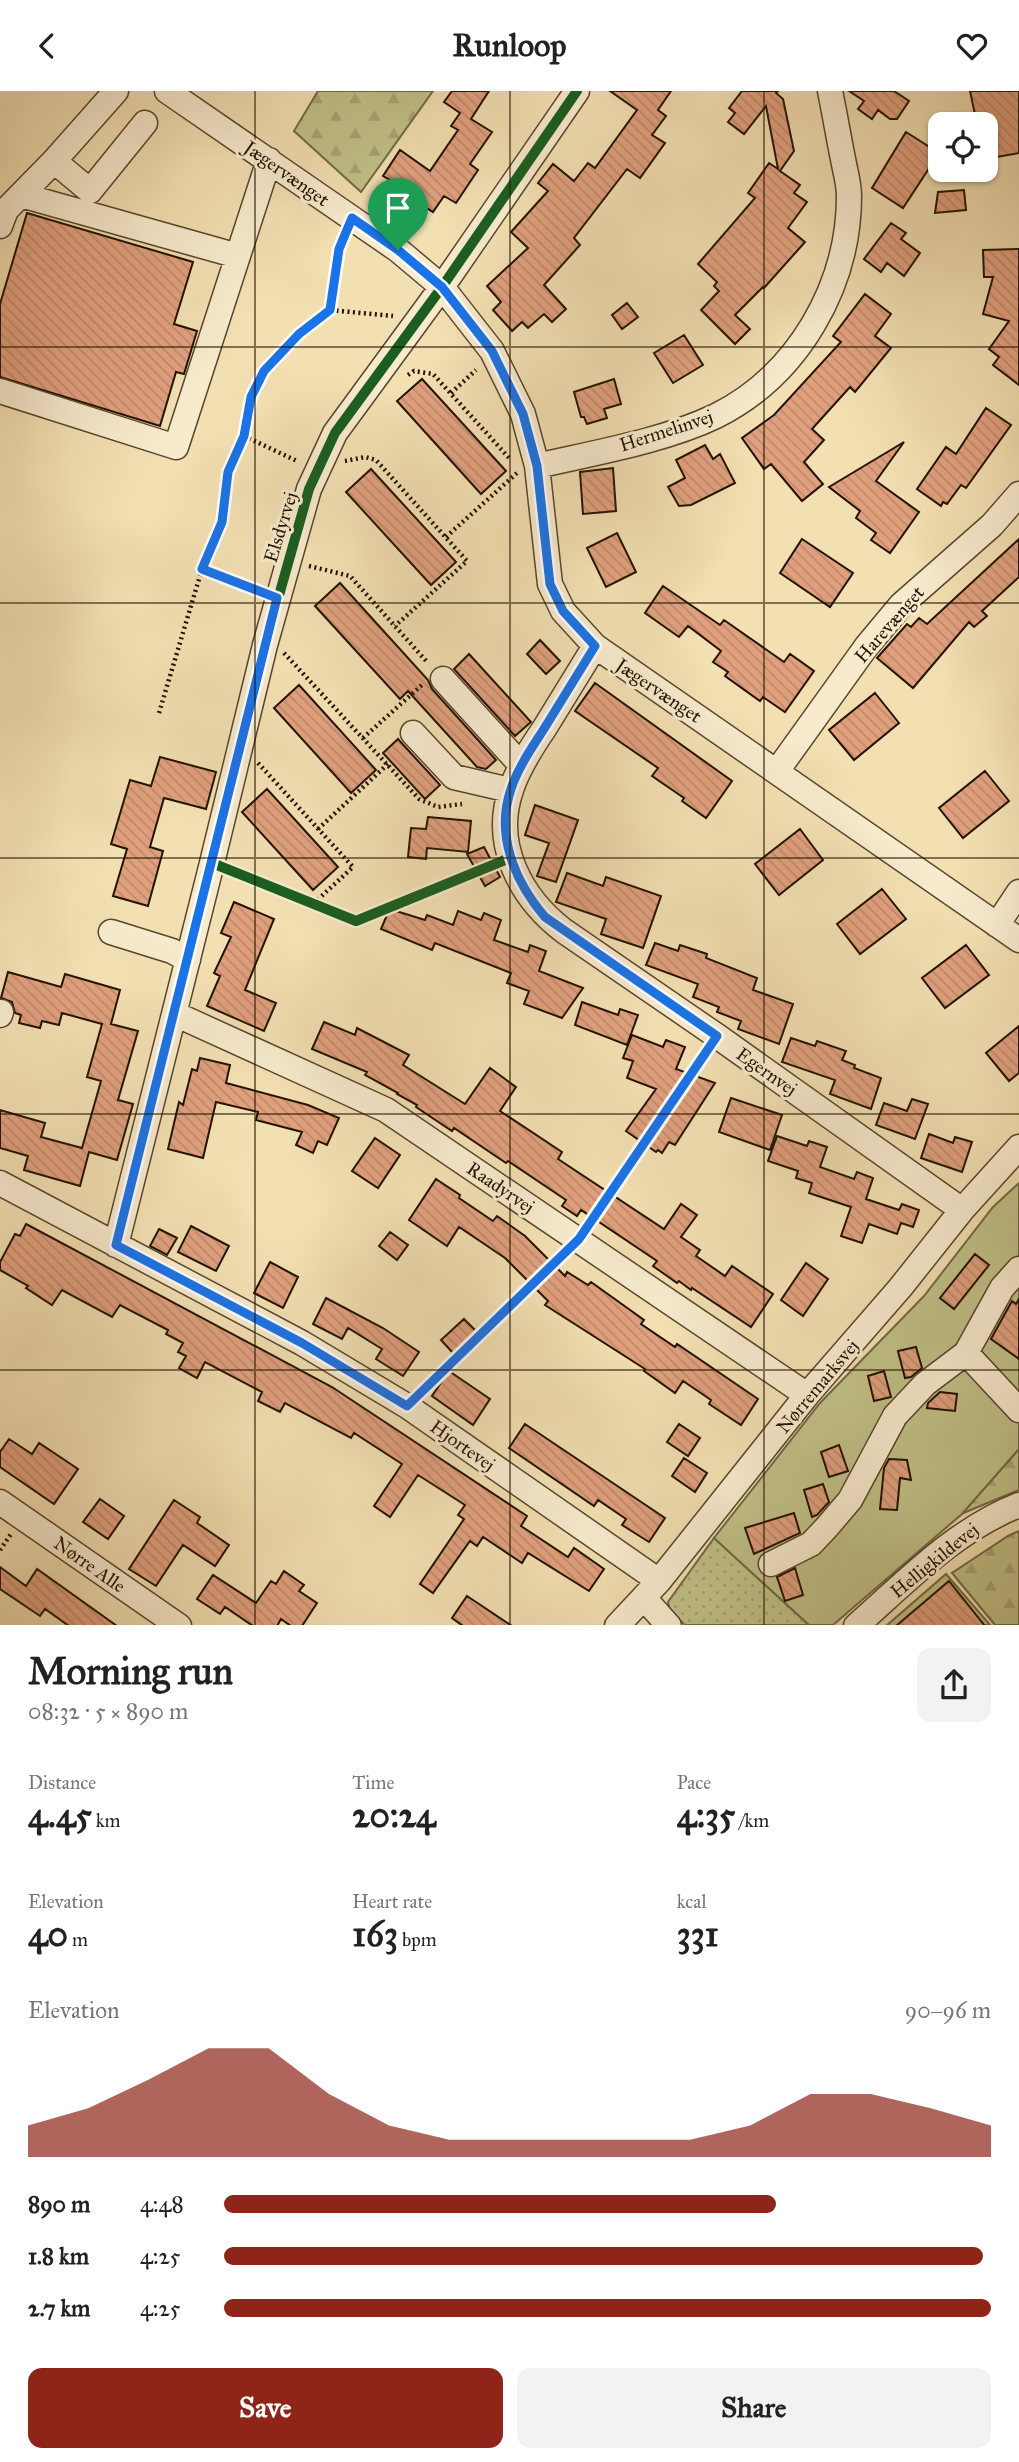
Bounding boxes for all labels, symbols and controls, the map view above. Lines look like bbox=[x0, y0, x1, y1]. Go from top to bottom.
text: Runloop bbox=[453, 26, 566, 65]
icon: back bbox=[28, 27, 66, 65]
icon: heart bbox=[953, 27, 991, 65]
map controls bbox=[928, 112, 998, 182]
button: locate bbox=[928, 112, 998, 182]
street label: Jægervænget bbox=[237, 135, 334, 212]
pin bbox=[368, 178, 428, 250]
icon: arrive bbox=[379, 189, 417, 227]
street label: Hermelinvej bbox=[617, 405, 716, 456]
street label: Elsdyrvej bbox=[259, 489, 302, 565]
street label: Harevænget bbox=[850, 581, 930, 668]
street label: Jægervænget bbox=[609, 652, 706, 729]
street label: Egernvej bbox=[731, 1042, 802, 1101]
street label: Raadyrvej bbox=[463, 1156, 539, 1218]
street label: Nørremarksvej bbox=[771, 1335, 863, 1438]
street label: Hjortevej bbox=[426, 1415, 500, 1476]
street label: Helligkildevej bbox=[886, 1518, 984, 1604]
street label: Nørre Alle bbox=[49, 1531, 130, 1598]
text: Morning run bbox=[28, 1648, 233, 1694]
button: share bbox=[917, 1648, 991, 1722]
text: 08:32 · 5 × 890 m bbox=[28, 1697, 188, 1725]
text: Distance bbox=[28, 1771, 96, 1794]
text: Time bbox=[352, 1771, 394, 1794]
text: Pace bbox=[677, 1771, 711, 1794]
text: 4.45 bbox=[28, 1794, 92, 1837]
text: 20:24 bbox=[352, 1794, 436, 1837]
text: 4:35 bbox=[677, 1794, 735, 1837]
text: km bbox=[92, 1809, 121, 1832]
text: /km bbox=[735, 1809, 769, 1832]
text: Elevation bbox=[28, 1890, 103, 1913]
text: Heart rate bbox=[352, 1890, 432, 1913]
text: kcal bbox=[677, 1890, 707, 1913]
text: 40 bbox=[28, 1913, 68, 1956]
text: 163 bbox=[352, 1913, 398, 1956]
text: 331 bbox=[677, 1913, 718, 1956]
text: m bbox=[68, 1928, 88, 1951]
text: bpm bbox=[398, 1928, 437, 1951]
text: Elevation bbox=[28, 1996, 119, 2024]
text: 90–96 m bbox=[905, 1996, 991, 2024]
text: 890 m bbox=[28, 2190, 90, 2218]
text: 4:48 bbox=[140, 2190, 184, 2218]
text: 1.8 km bbox=[28, 2242, 89, 2270]
text: 4:25 bbox=[140, 2242, 180, 2270]
text: 2.7 km bbox=[28, 2294, 90, 2322]
text: 4:25 bbox=[140, 2294, 180, 2322]
button: Save bbox=[28, 2368, 503, 2448]
button: Share bbox=[517, 2368, 991, 2448]

